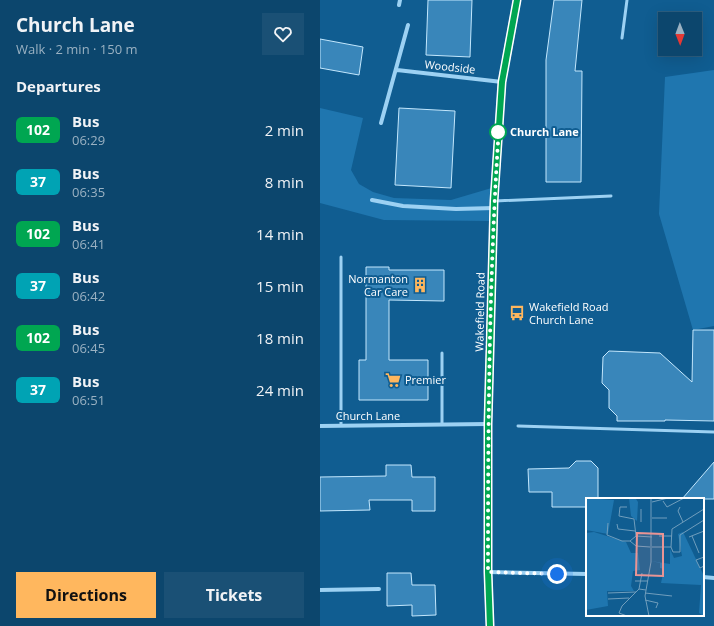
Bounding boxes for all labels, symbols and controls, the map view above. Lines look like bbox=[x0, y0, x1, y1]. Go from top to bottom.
text: Church Lane bbox=[16, 12, 135, 38]
north arrow bbox=[658, 12, 702, 56]
map controls bbox=[658, 12, 702, 56]
button: heart bbox=[262, 13, 304, 55]
text: Walk · 2 min · 150 m bbox=[16, 40, 138, 58]
street label: Woodside bbox=[424, 56, 476, 77]
text: Departures bbox=[16, 76, 101, 96]
text: Bus bbox=[72, 111, 99, 131]
text: 102 bbox=[26, 120, 50, 139]
text: 2 min bbox=[265, 120, 304, 140]
marker: Church Lane bbox=[489, 123, 507, 141]
place label: Church Lane bbox=[510, 124, 579, 139]
text: 06:29 bbox=[72, 131, 105, 149]
text: Bus bbox=[72, 163, 99, 183]
text: 37 bbox=[30, 172, 46, 191]
text: 8 min bbox=[265, 172, 304, 192]
text: 06:35 bbox=[72, 183, 105, 201]
text: Bus bbox=[72, 215, 99, 235]
text: 102 bbox=[26, 224, 50, 243]
text: 14 min bbox=[256, 224, 304, 244]
text: 06:41 bbox=[72, 235, 105, 253]
text: Bus bbox=[72, 267, 99, 287]
place label: Normanton Car Care bbox=[348, 271, 408, 299]
street label: Wakefield Road bbox=[471, 272, 488, 352]
text: 37 bbox=[30, 276, 46, 295]
text: 15 min bbox=[256, 276, 304, 296]
building icon: Normanton Car Care bbox=[411, 276, 429, 294]
text: 06:42 bbox=[72, 287, 105, 305]
place label: Wakefield Road Church Lane bbox=[529, 299, 609, 327]
bus stop icon: Wakefield Road Church Lane bbox=[508, 304, 526, 322]
text: Bus bbox=[72, 319, 99, 339]
text: 102 bbox=[26, 328, 50, 347]
text: 18 min bbox=[256, 328, 304, 348]
text: 06:45 bbox=[72, 339, 105, 357]
text: Bus bbox=[72, 371, 99, 391]
supermarket icon: Premier bbox=[384, 371, 402, 389]
place label: Premier bbox=[405, 372, 446, 387]
text: 37 bbox=[30, 380, 46, 399]
text: 24 min bbox=[256, 380, 304, 400]
text: 06:51 bbox=[72, 391, 105, 409]
street label: Church Lane bbox=[336, 408, 400, 423]
inset map bbox=[586, 498, 704, 616]
your location bbox=[547, 564, 567, 584]
button: Directions bbox=[16, 572, 156, 618]
button: Tickets bbox=[164, 572, 304, 618]

